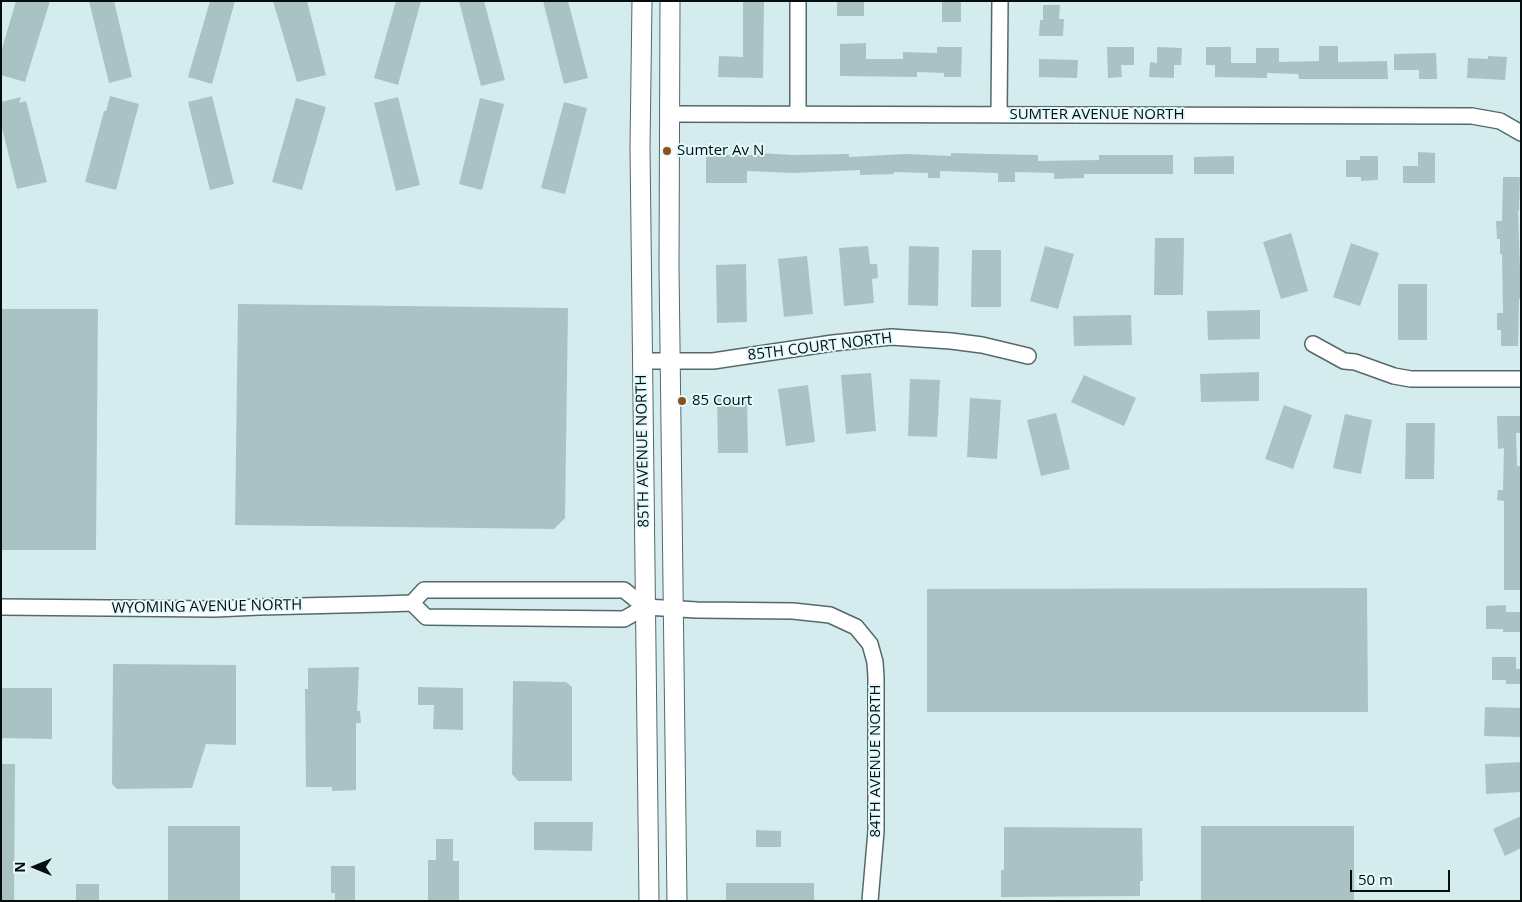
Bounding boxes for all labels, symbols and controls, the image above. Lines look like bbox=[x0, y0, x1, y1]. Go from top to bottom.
street label: SUMTER AVENUE NORTH bbox=[1009, 106, 1185, 124]
place label: Sumter Av N bbox=[677, 142, 764, 160]
marker: Sumter Av N bbox=[661, 145, 673, 157]
street label: 85TH COURT NORTH bbox=[747, 329, 893, 365]
street label: 85TH AVENUE NORTH bbox=[633, 374, 653, 528]
place label: 85 Court bbox=[692, 392, 752, 410]
marker: 85 Court bbox=[676, 395, 688, 407]
street label: WYOMING AVENUE NORTH bbox=[112, 596, 302, 618]
street label: 84TH AVENUE NORTH bbox=[867, 684, 885, 838]
north arrow bbox=[10, 842, 60, 892]
scale bar bbox=[1352, 860, 1452, 892]
text: N bbox=[10, 861, 29, 873]
text: 50 m bbox=[1358, 869, 1393, 889]

